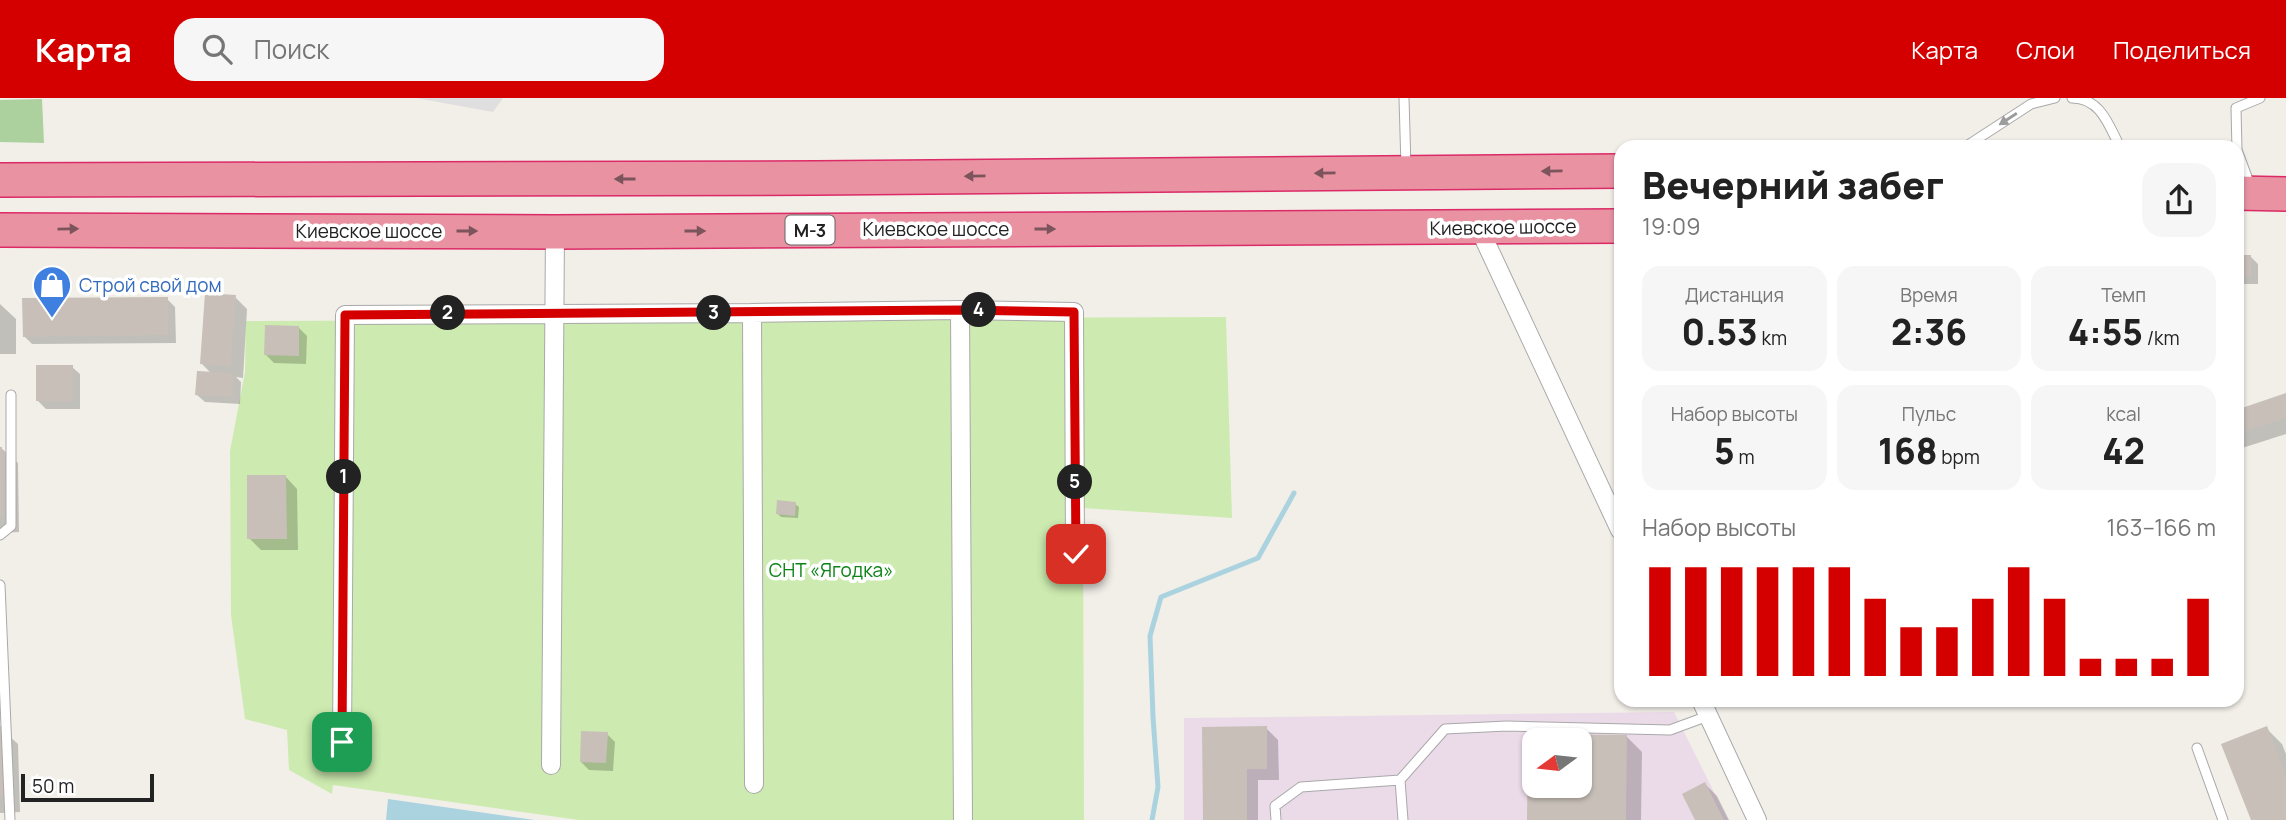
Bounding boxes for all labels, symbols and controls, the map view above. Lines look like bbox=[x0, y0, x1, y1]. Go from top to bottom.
search box bbox=[174, 18, 664, 81]
text: Карта bbox=[35, 27, 132, 72]
icon: search bbox=[198, 30, 236, 68]
text: Поиск bbox=[254, 31, 329, 67]
text: Карта bbox=[1911, 33, 1978, 66]
text: Слои bbox=[2016, 33, 2075, 66]
text: Поделиться bbox=[2113, 33, 2251, 66]
one-way arrow bbox=[1999, 112, 2018, 125]
text: Вечерний забег bbox=[1642, 158, 1944, 210]
button: share bbox=[2142, 163, 2216, 237]
one-way arrow bbox=[1541, 165, 1563, 177]
one-way arrow bbox=[1314, 167, 1336, 179]
one-way arrow bbox=[964, 170, 986, 182]
one-way arrow bbox=[614, 173, 636, 184]
text: 19:09 bbox=[1642, 210, 1700, 242]
street label: Киевское шоссе bbox=[1429, 213, 1577, 241]
road number: М-3 bbox=[786, 216, 834, 244]
street label: Киевское шоссе bbox=[863, 216, 1009, 242]
street label: Киевское шоссе bbox=[296, 218, 442, 244]
one-way arrow bbox=[57, 223, 79, 235]
one-way arrow bbox=[1034, 223, 1056, 235]
one-way arrow bbox=[684, 225, 706, 237]
one-way arrow bbox=[456, 226, 478, 237]
shop icon: Строй свой дом bbox=[31, 264, 73, 319]
place label: Строй свой дом bbox=[79, 272, 222, 298]
text: Дистанция bbox=[1685, 282, 1784, 308]
text: Время bbox=[1900, 282, 1958, 308]
text: Темп bbox=[2101, 282, 2146, 308]
pin: 4 bbox=[962, 292, 996, 328]
pin: 2 bbox=[430, 296, 466, 330]
pin: 3 bbox=[696, 296, 732, 330]
text: 4 bbox=[973, 296, 984, 322]
text: 2 bbox=[442, 299, 453, 325]
text: 3 bbox=[708, 299, 719, 325]
text: 0.53 bbox=[1682, 308, 1758, 356]
text: 2:36 bbox=[1891, 308, 1967, 356]
text: 4:55 bbox=[2068, 308, 2143, 356]
text: km bbox=[1758, 325, 1787, 351]
text: /km bbox=[2143, 325, 2180, 351]
text: Набор высоты bbox=[1671, 401, 1798, 427]
text: Пульс bbox=[1902, 401, 1956, 427]
text: kcal bbox=[2106, 401, 2141, 427]
text: 5 bbox=[1714, 427, 1735, 475]
text: 168 bbox=[1878, 427, 1938, 475]
text: 42 bbox=[2102, 427, 2145, 475]
text: m bbox=[1735, 444, 1755, 470]
text: bpm bbox=[1938, 444, 1980, 470]
pin: 1 bbox=[326, 460, 362, 494]
text: 1 bbox=[339, 463, 348, 489]
pin: 5 bbox=[1058, 464, 1092, 500]
text: 5 bbox=[1069, 468, 1080, 494]
text: Набор высоты bbox=[1642, 511, 1796, 543]
text: 163–166 m bbox=[2106, 511, 2216, 543]
pin bbox=[1046, 524, 1106, 584]
icon: check bbox=[1057, 535, 1095, 573]
park label: СНТ «Ягодка» bbox=[769, 557, 893, 583]
pin bbox=[312, 712, 372, 772]
icon: arrive bbox=[323, 723, 361, 761]
north arrow bbox=[1522, 728, 1592, 798]
map controls bbox=[1522, 728, 1592, 798]
scale bar bbox=[21, 771, 154, 803]
text: 50 m bbox=[32, 773, 74, 799]

